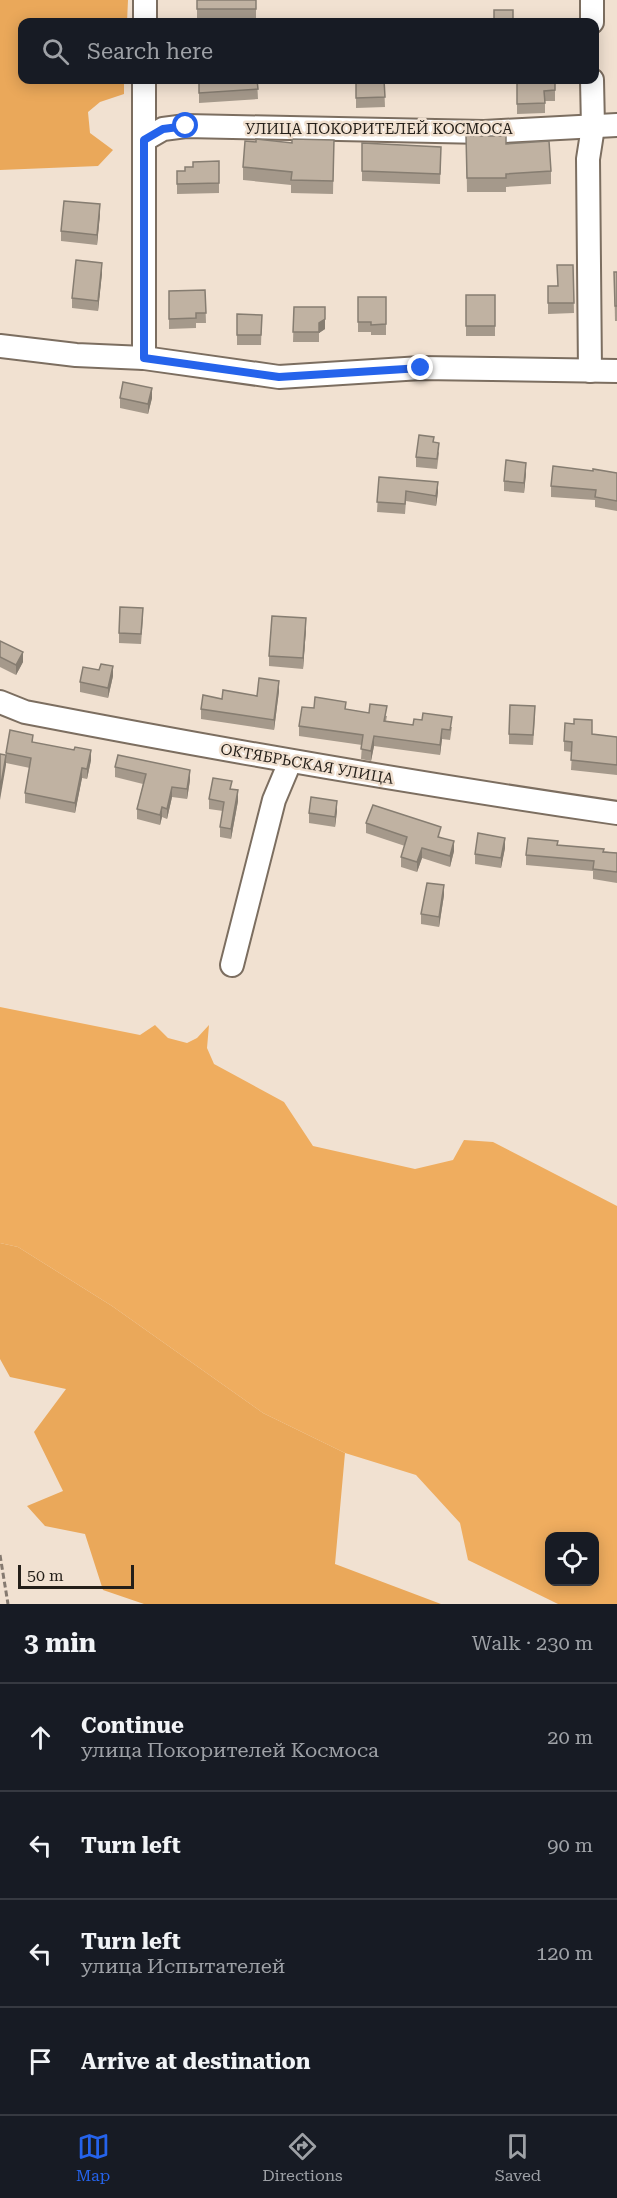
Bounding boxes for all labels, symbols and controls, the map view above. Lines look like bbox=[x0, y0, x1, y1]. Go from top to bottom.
search box bbox=[18, 18, 599, 84]
icon: search bbox=[39, 35, 72, 68]
text: Search here bbox=[87, 39, 213, 64]
route start bbox=[172, 112, 198, 138]
street label: УЛИЦА ПОКОРИТЕЛЕЙ КОСМОСА bbox=[245, 120, 513, 138]
route end bbox=[407, 354, 433, 380]
street label: ОКТЯБРЬСКАЯ УЛИЦА bbox=[219, 740, 395, 788]
map controls bbox=[545, 1532, 599, 1586]
button: locate bbox=[545, 1532, 599, 1586]
scale bar bbox=[18, 1562, 134, 1590]
text: 50 m bbox=[27, 1566, 64, 1585]
text: 3 min bbox=[24, 1628, 96, 1658]
text: Walk · 230 m bbox=[472, 1631, 593, 1655]
text: Continue bbox=[81, 1713, 184, 1738]
icon: ahead bbox=[24, 1721, 57, 1754]
text: 20 m bbox=[547, 1725, 593, 1749]
text: улица Покорителей Космоса bbox=[81, 1738, 379, 1762]
icon: left bbox=[24, 1829, 57, 1862]
text: Turn left bbox=[81, 1833, 181, 1858]
text: 90 m bbox=[547, 1833, 593, 1857]
text: Turn left bbox=[81, 1929, 181, 1954]
icon: left bbox=[24, 1937, 57, 1970]
text: 120 m bbox=[536, 1941, 593, 1965]
text: улица Испытателей bbox=[81, 1954, 285, 1978]
icon: arrive bbox=[24, 2045, 57, 2078]
text: Arrive at destination bbox=[81, 2049, 310, 2074]
tab: Map bbox=[76, 2130, 110, 2185]
tab: Directions bbox=[262, 2130, 343, 2185]
tab: Saved bbox=[495, 2130, 541, 2185]

